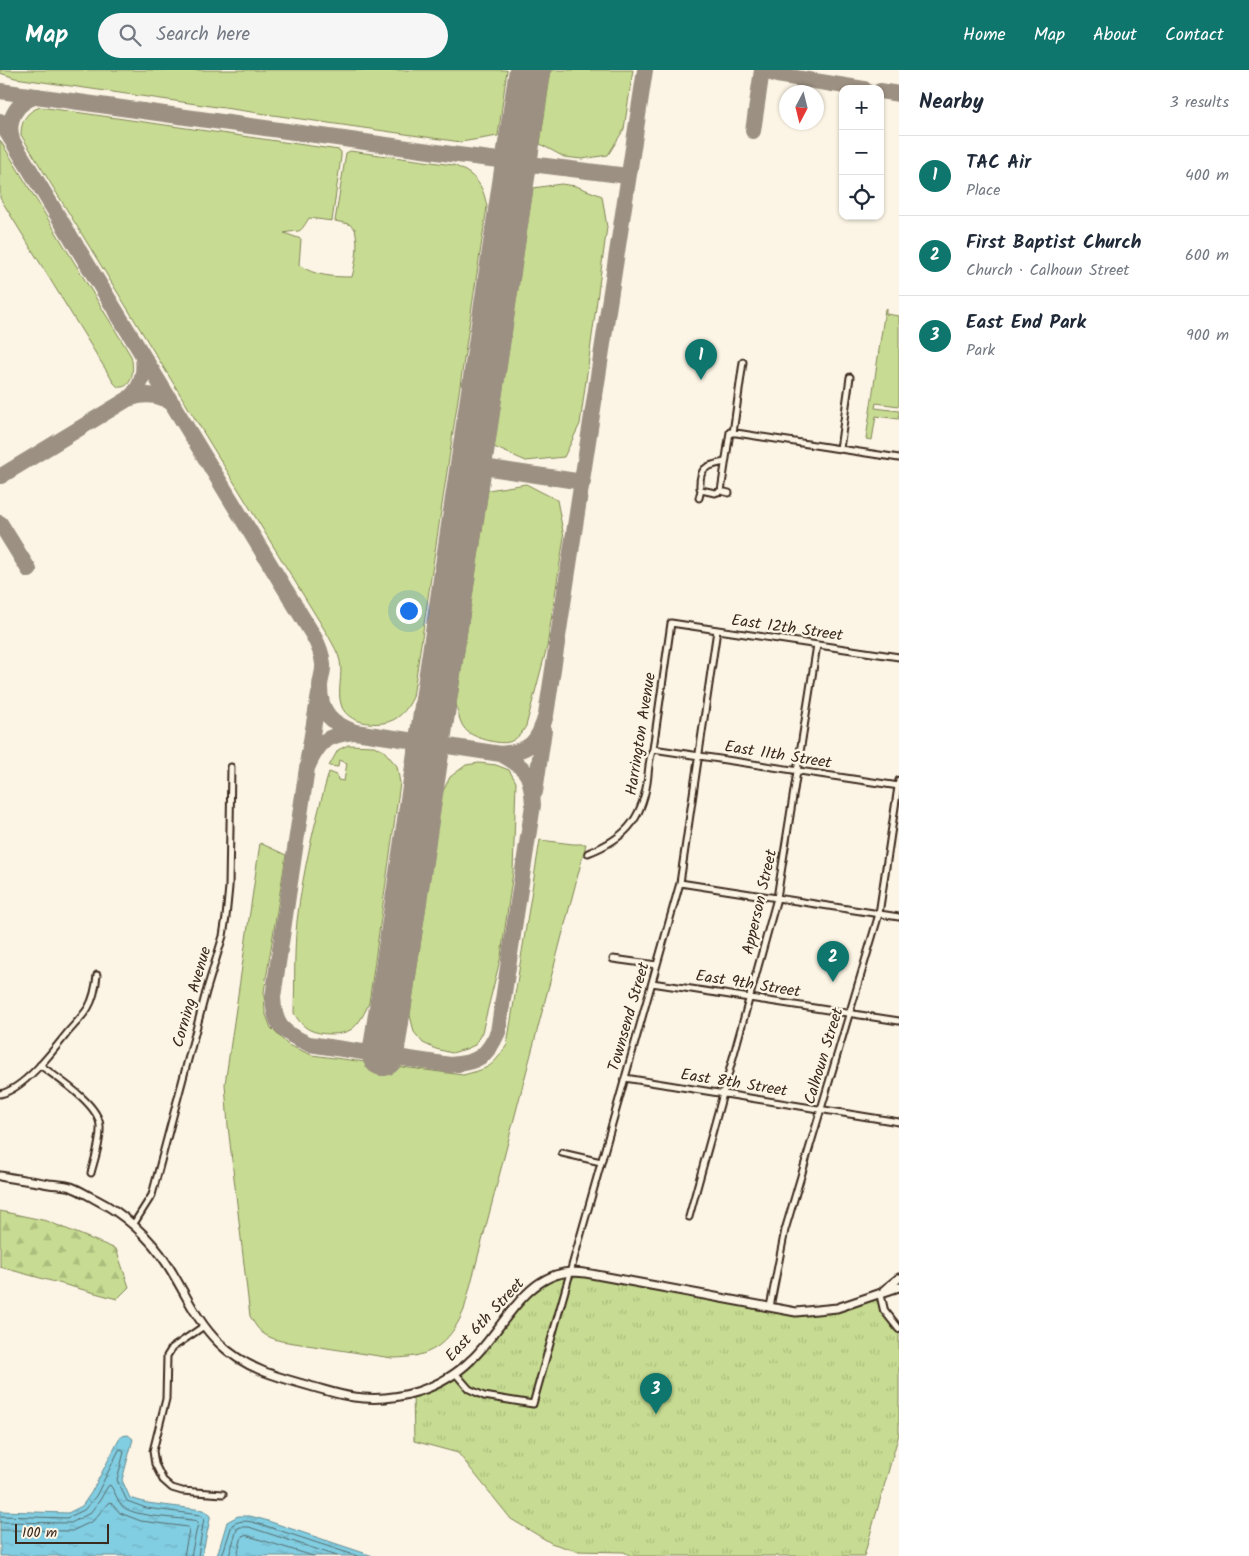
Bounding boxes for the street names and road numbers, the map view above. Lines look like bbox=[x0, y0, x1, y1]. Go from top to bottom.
street label: East 12th Street bbox=[730, 608, 845, 648]
street label: Harrington Avenue bbox=[619, 671, 663, 797]
street label: East 11th Street bbox=[723, 734, 834, 776]
street label: Apperson Street bbox=[736, 846, 784, 957]
street label: Corning Avenue bbox=[166, 944, 218, 1050]
street label: Townsend Street bbox=[601, 959, 657, 1075]
street label: East 9th Street bbox=[694, 963, 803, 1005]
street label: Calhoun Street bbox=[797, 1004, 851, 1107]
street label: East 8th Street bbox=[679, 1062, 790, 1104]
street label: East 6th Street bbox=[439, 1272, 531, 1368]

